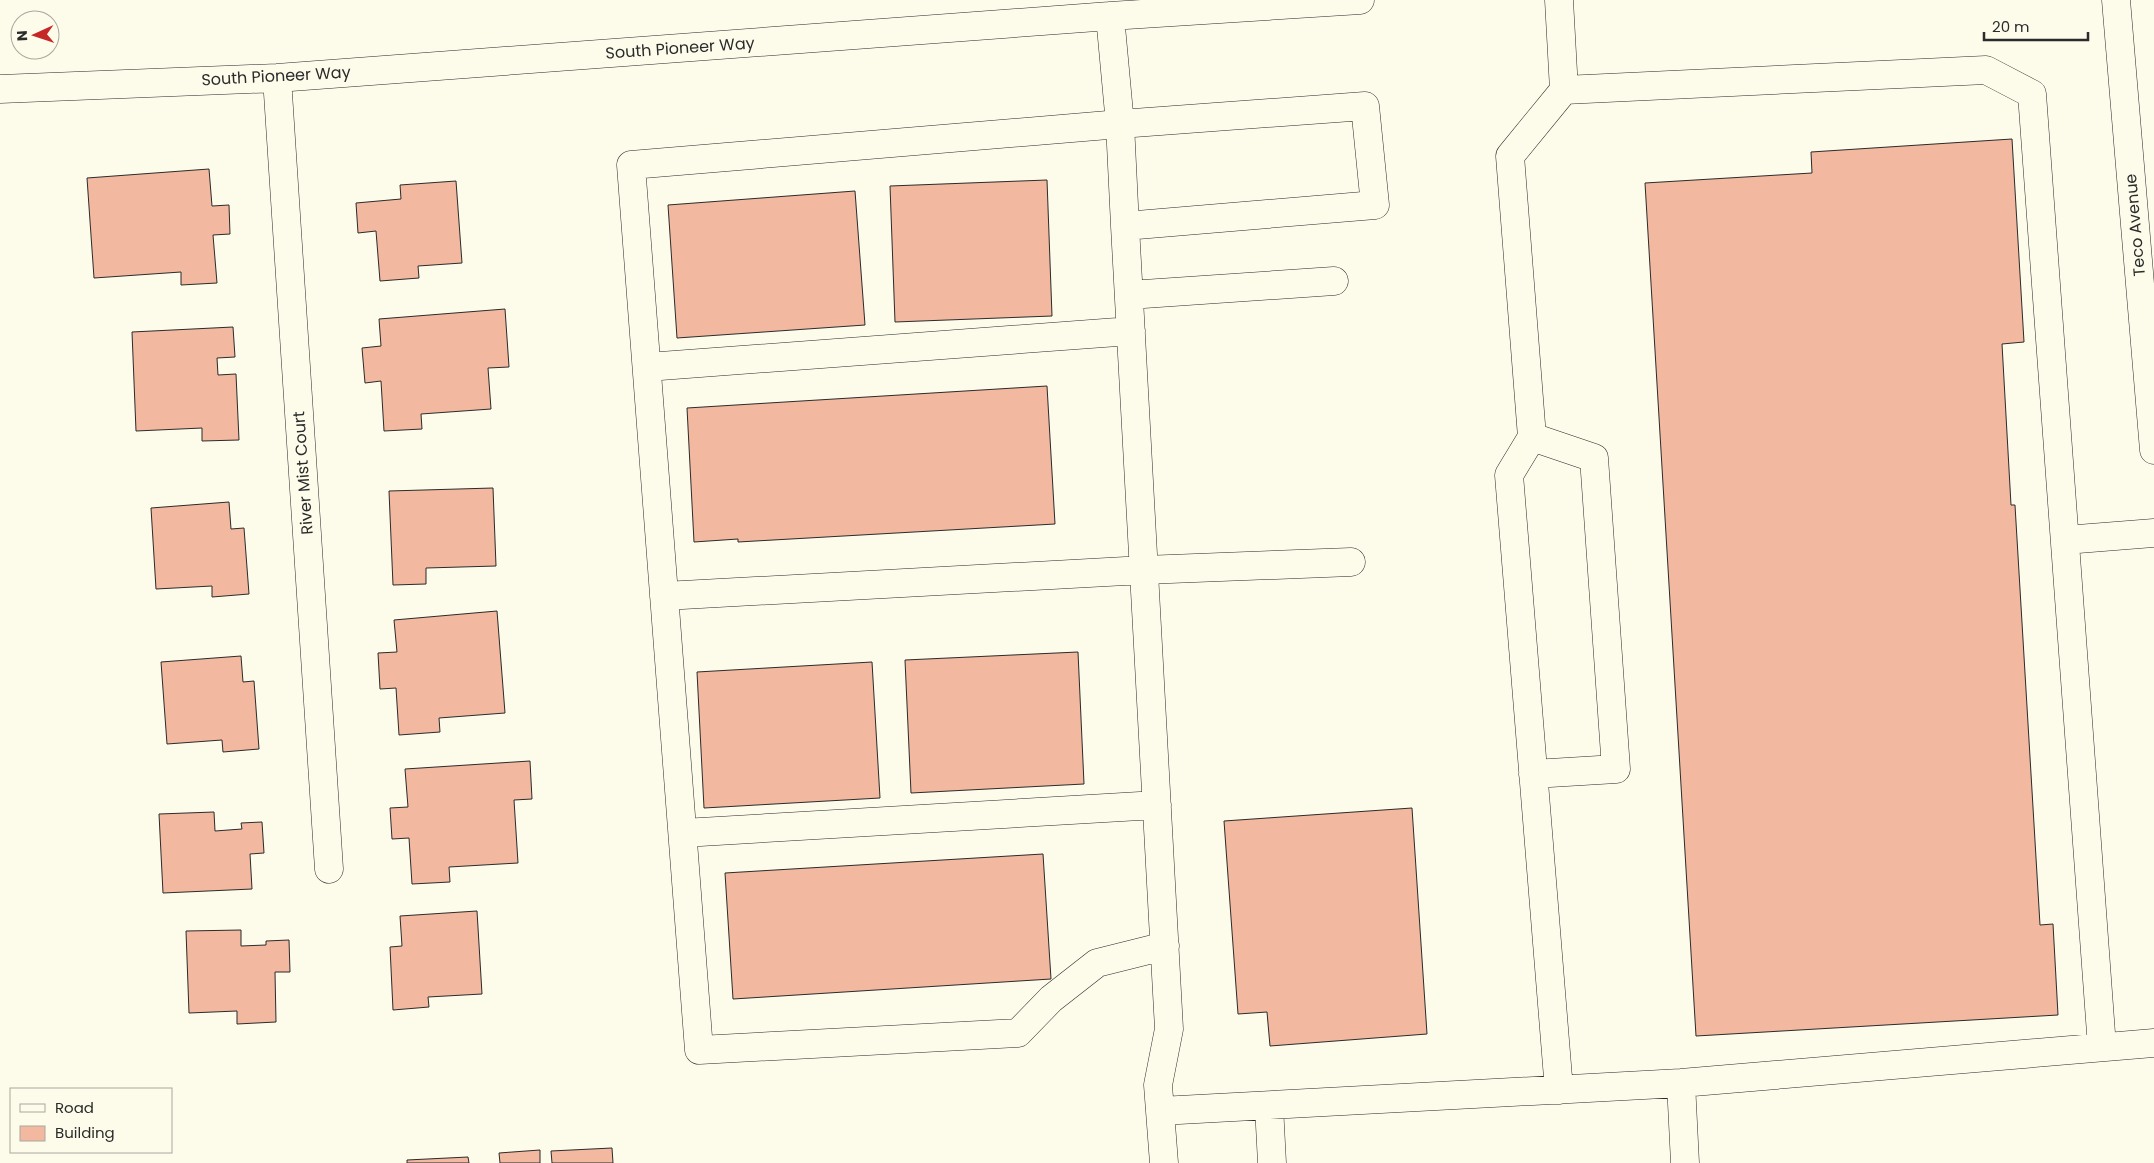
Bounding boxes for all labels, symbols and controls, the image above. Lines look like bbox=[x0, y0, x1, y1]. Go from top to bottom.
north arrow bbox=[10, 10, 60, 60]
scale bar bbox=[1984, 10, 2088, 42]
text: 20 m bbox=[1992, 16, 2030, 37]
text: N bbox=[12, 30, 32, 41]
street label: South Pioneer Way bbox=[605, 31, 755, 65]
street label: South Pioneer Way bbox=[201, 61, 351, 91]
street label: Teco Avenue bbox=[2119, 173, 2151, 277]
street label: River Mist Court bbox=[287, 410, 319, 535]
legend bbox=[10, 1088, 172, 1153]
text: Road bbox=[55, 1097, 94, 1118]
text: Building bbox=[55, 1122, 115, 1143]

